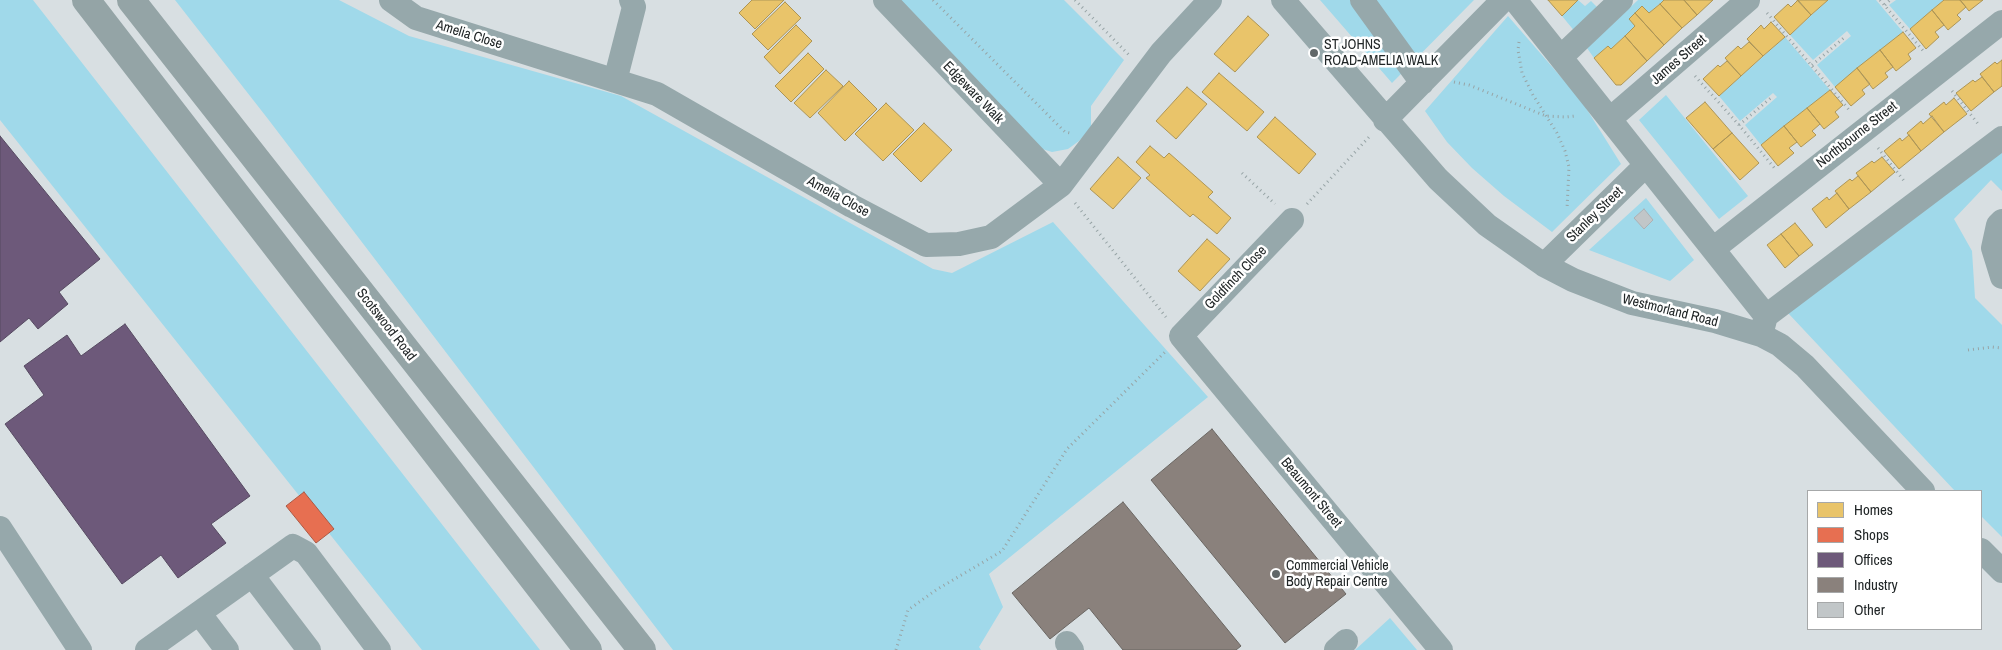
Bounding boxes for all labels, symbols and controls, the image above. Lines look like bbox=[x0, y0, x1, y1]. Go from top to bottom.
street label: Amelia Close bbox=[434, 17, 504, 53]
street label: James Street bbox=[1648, 31, 1710, 89]
place label: ST JOHNS ROAD-AMELIA WALK bbox=[1324, 37, 1438, 70]
marker: ST JOHNS ROAD-AMELIA WALK bbox=[1308, 47, 1320, 59]
street label: Edgeware Walk bbox=[939, 58, 1007, 128]
street label: Northbourne Street bbox=[1813, 98, 1901, 172]
street label: Amelia Close bbox=[804, 173, 872, 221]
street label: Stanley Street bbox=[1563, 184, 1627, 246]
street label: Goldfinch Close bbox=[1202, 243, 1270, 313]
street label: Scotswood Road bbox=[353, 286, 419, 364]
street label: Westmorland Road bbox=[1620, 291, 1720, 331]
street label: Beaumont Street bbox=[1277, 455, 1345, 531]
legend bbox=[1807, 490, 1982, 630]
text: Homes bbox=[1854, 499, 1893, 520]
text: Shops bbox=[1854, 524, 1889, 545]
text: Offices bbox=[1854, 549, 1893, 570]
place label: Commercial Vehicle Body Repair Centre bbox=[1286, 558, 1389, 590]
marker: Commercial Vehicle Body Repair Centre bbox=[1270, 568, 1282, 580]
text: Industry bbox=[1854, 574, 1898, 595]
text: Other bbox=[1854, 599, 1885, 620]

